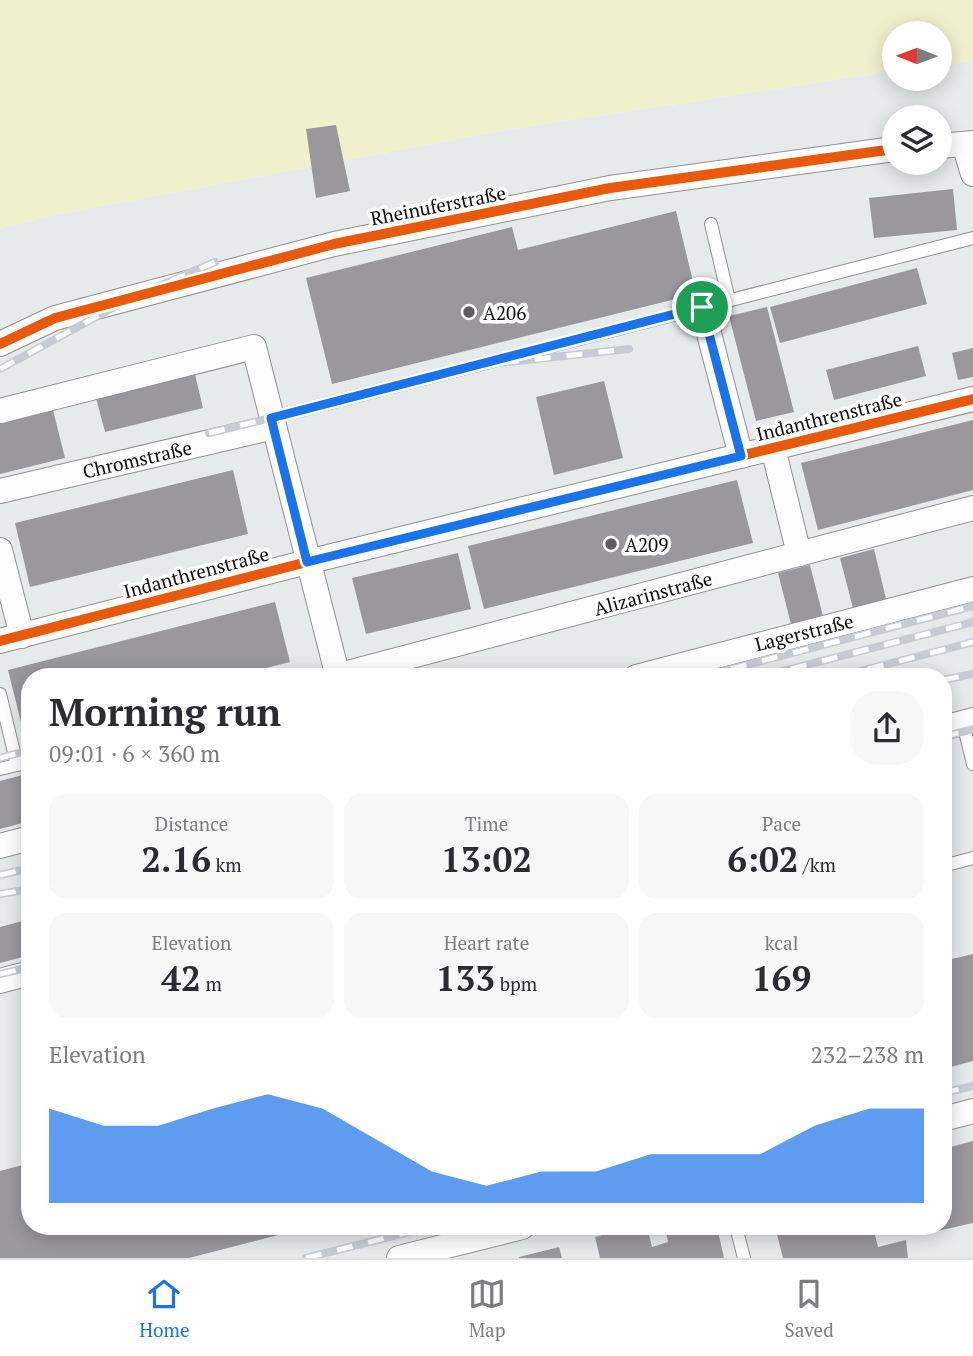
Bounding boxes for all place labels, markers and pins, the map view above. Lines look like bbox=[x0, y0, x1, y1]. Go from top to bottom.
pin bbox=[672, 277, 732, 337]
place label: A206 bbox=[483, 300, 526, 325]
marker: A206 bbox=[461, 304, 477, 320]
place label: A209 bbox=[625, 532, 668, 557]
marker: A209 bbox=[603, 536, 619, 552]

